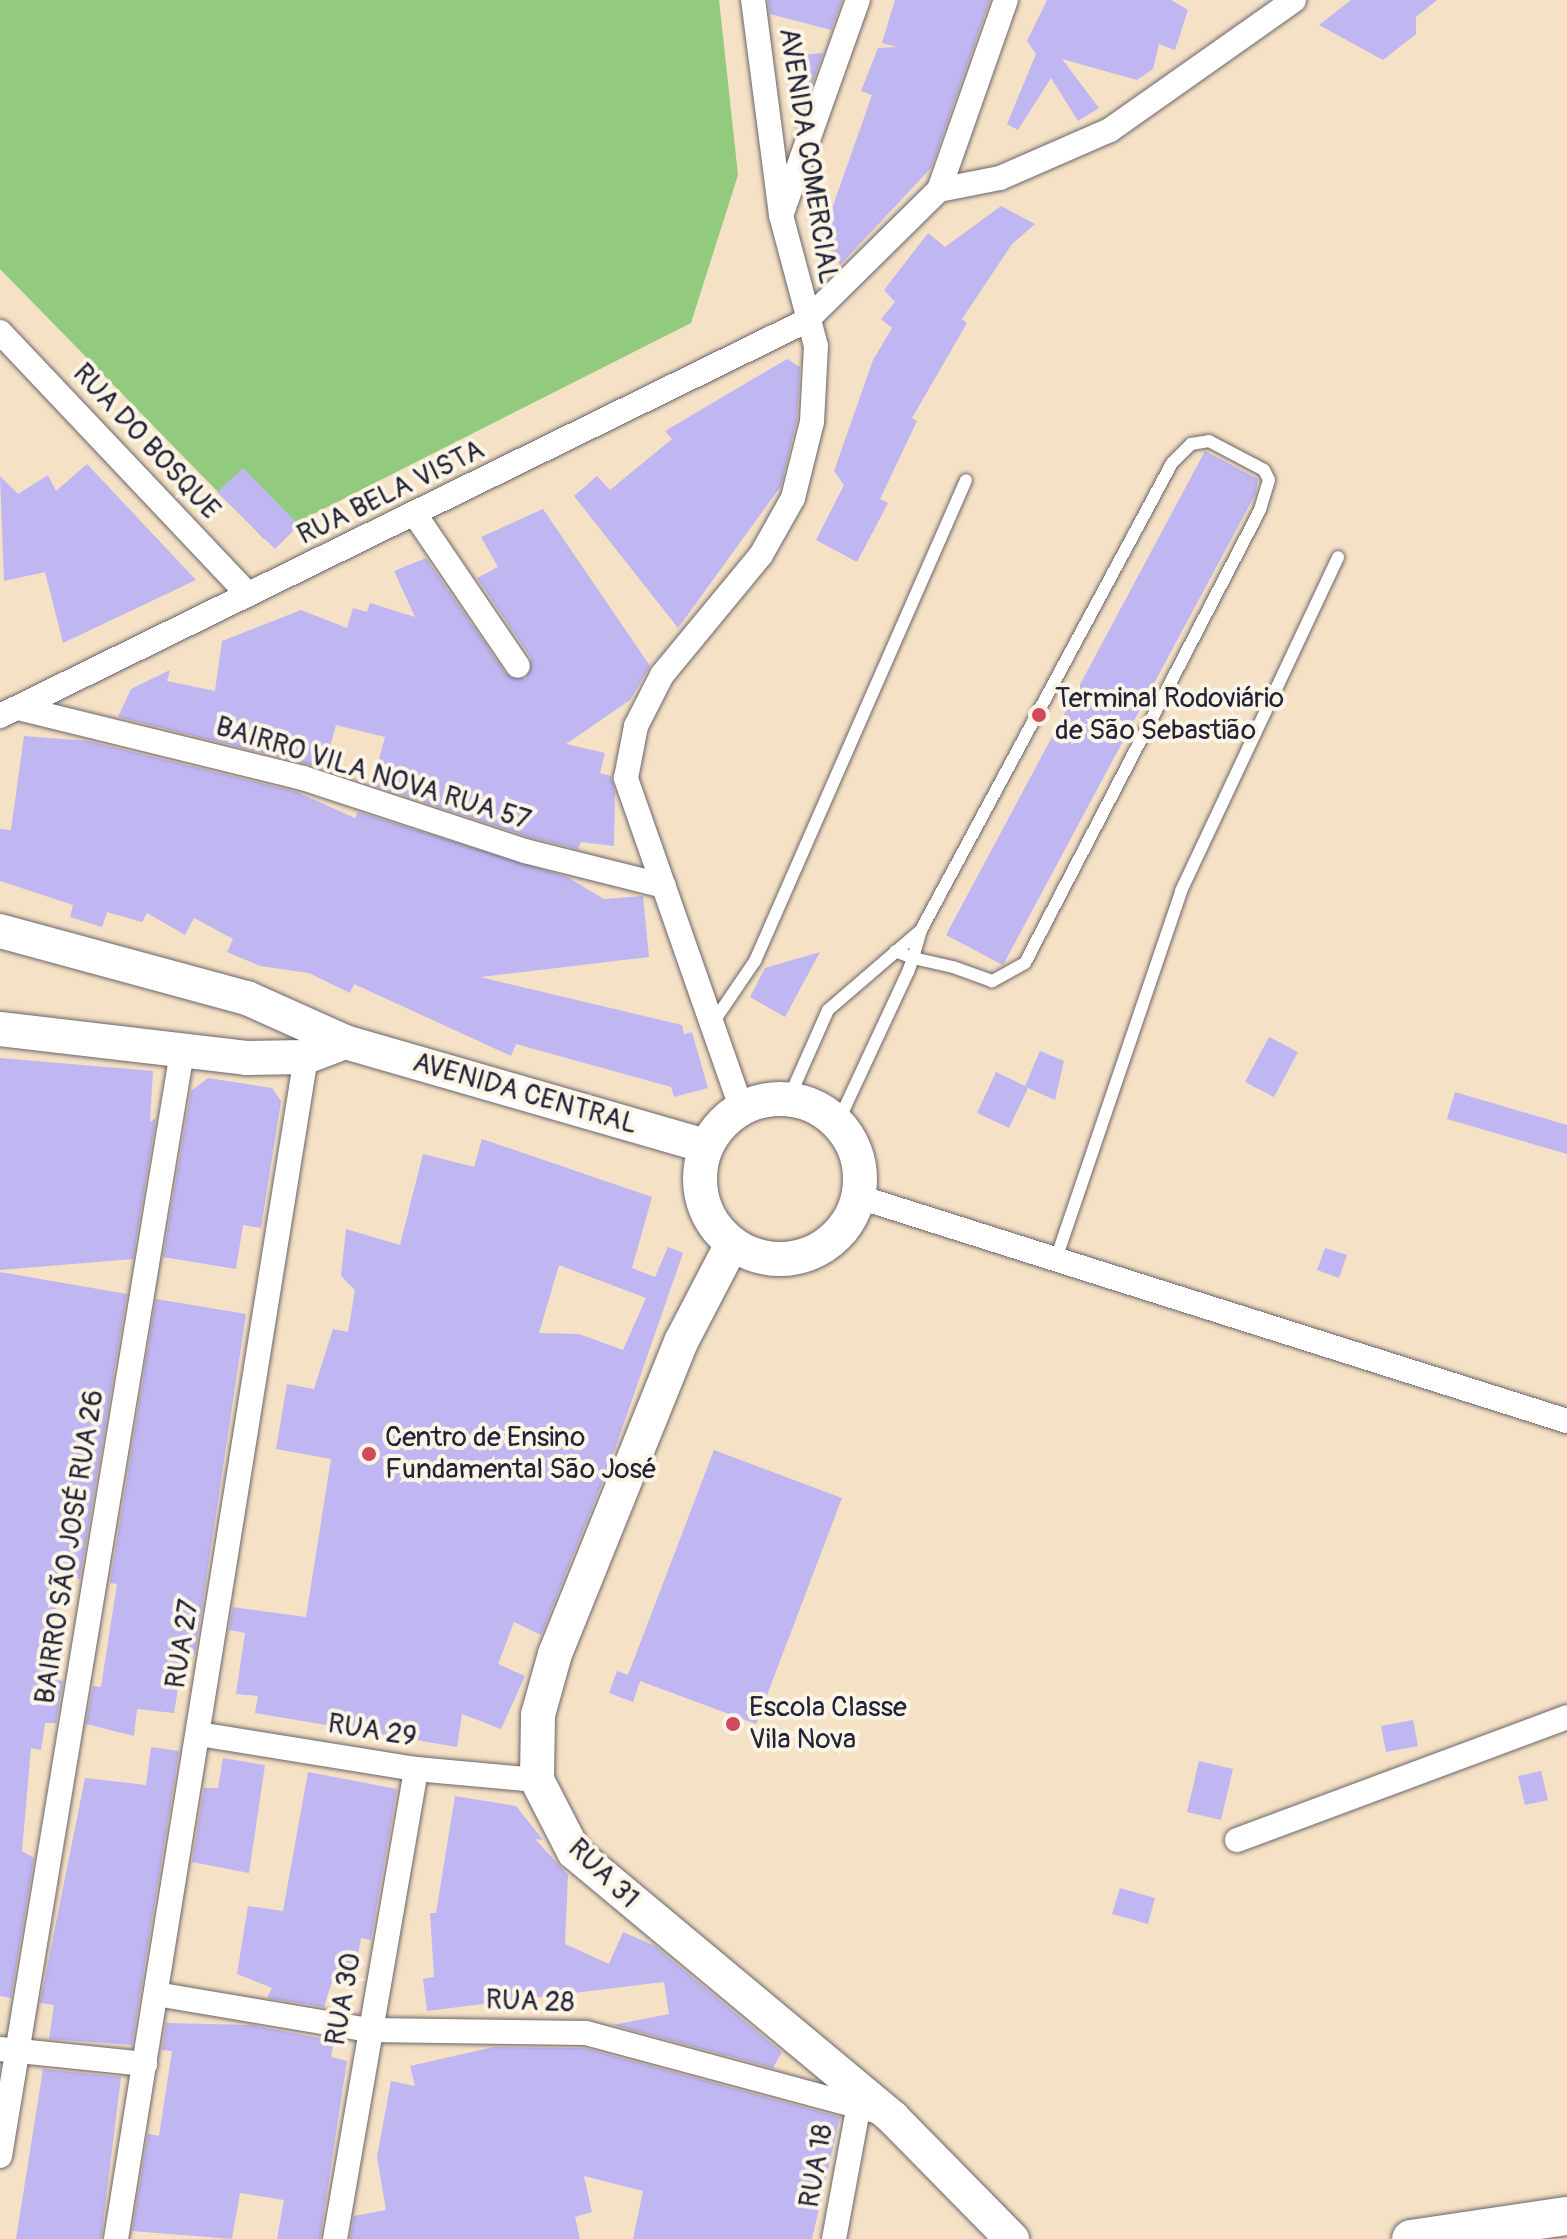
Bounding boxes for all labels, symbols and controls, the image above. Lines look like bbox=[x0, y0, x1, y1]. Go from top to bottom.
street label: AVENIDA COMERCIAL bbox=[771, 25, 845, 287]
street label: RUA DO BOSQUE bbox=[65, 357, 227, 527]
street label: RUA BELA VISTA bbox=[292, 433, 490, 553]
place label: Terminal Rodoviário de São Sebastião bbox=[1055, 682, 1284, 748]
marker: Terminal Rodoviário de São Sebastião bbox=[1030, 706, 1048, 724]
street label: BAIRRO VILA NOVA RUA 57 bbox=[212, 710, 534, 838]
street label: AVENIDA CENTRAL bbox=[409, 1046, 641, 1142]
street label: BAIRRO SÃO JOSÉ RUA 26 bbox=[29, 1388, 111, 1706]
place label: Centro de Ensino Fundamental São José bbox=[385, 1421, 657, 1487]
marker: Centro de Ensino Fundamental São José bbox=[360, 1445, 378, 1463]
street label: RUA 27 bbox=[159, 1597, 207, 1691]
place label: Escola Classe Vila Nova bbox=[749, 1691, 907, 1757]
street label: RUA 29 bbox=[325, 1707, 419, 1755]
marker: Escola Classe Vila Nova bbox=[724, 1715, 742, 1733]
street label: RUA 31 bbox=[561, 1832, 645, 1916]
street label: RUA 30 bbox=[319, 1950, 369, 2048]
street label: RUA 28 bbox=[485, 1984, 575, 2020]
street label: RUA 18 bbox=[793, 2122, 841, 2210]

